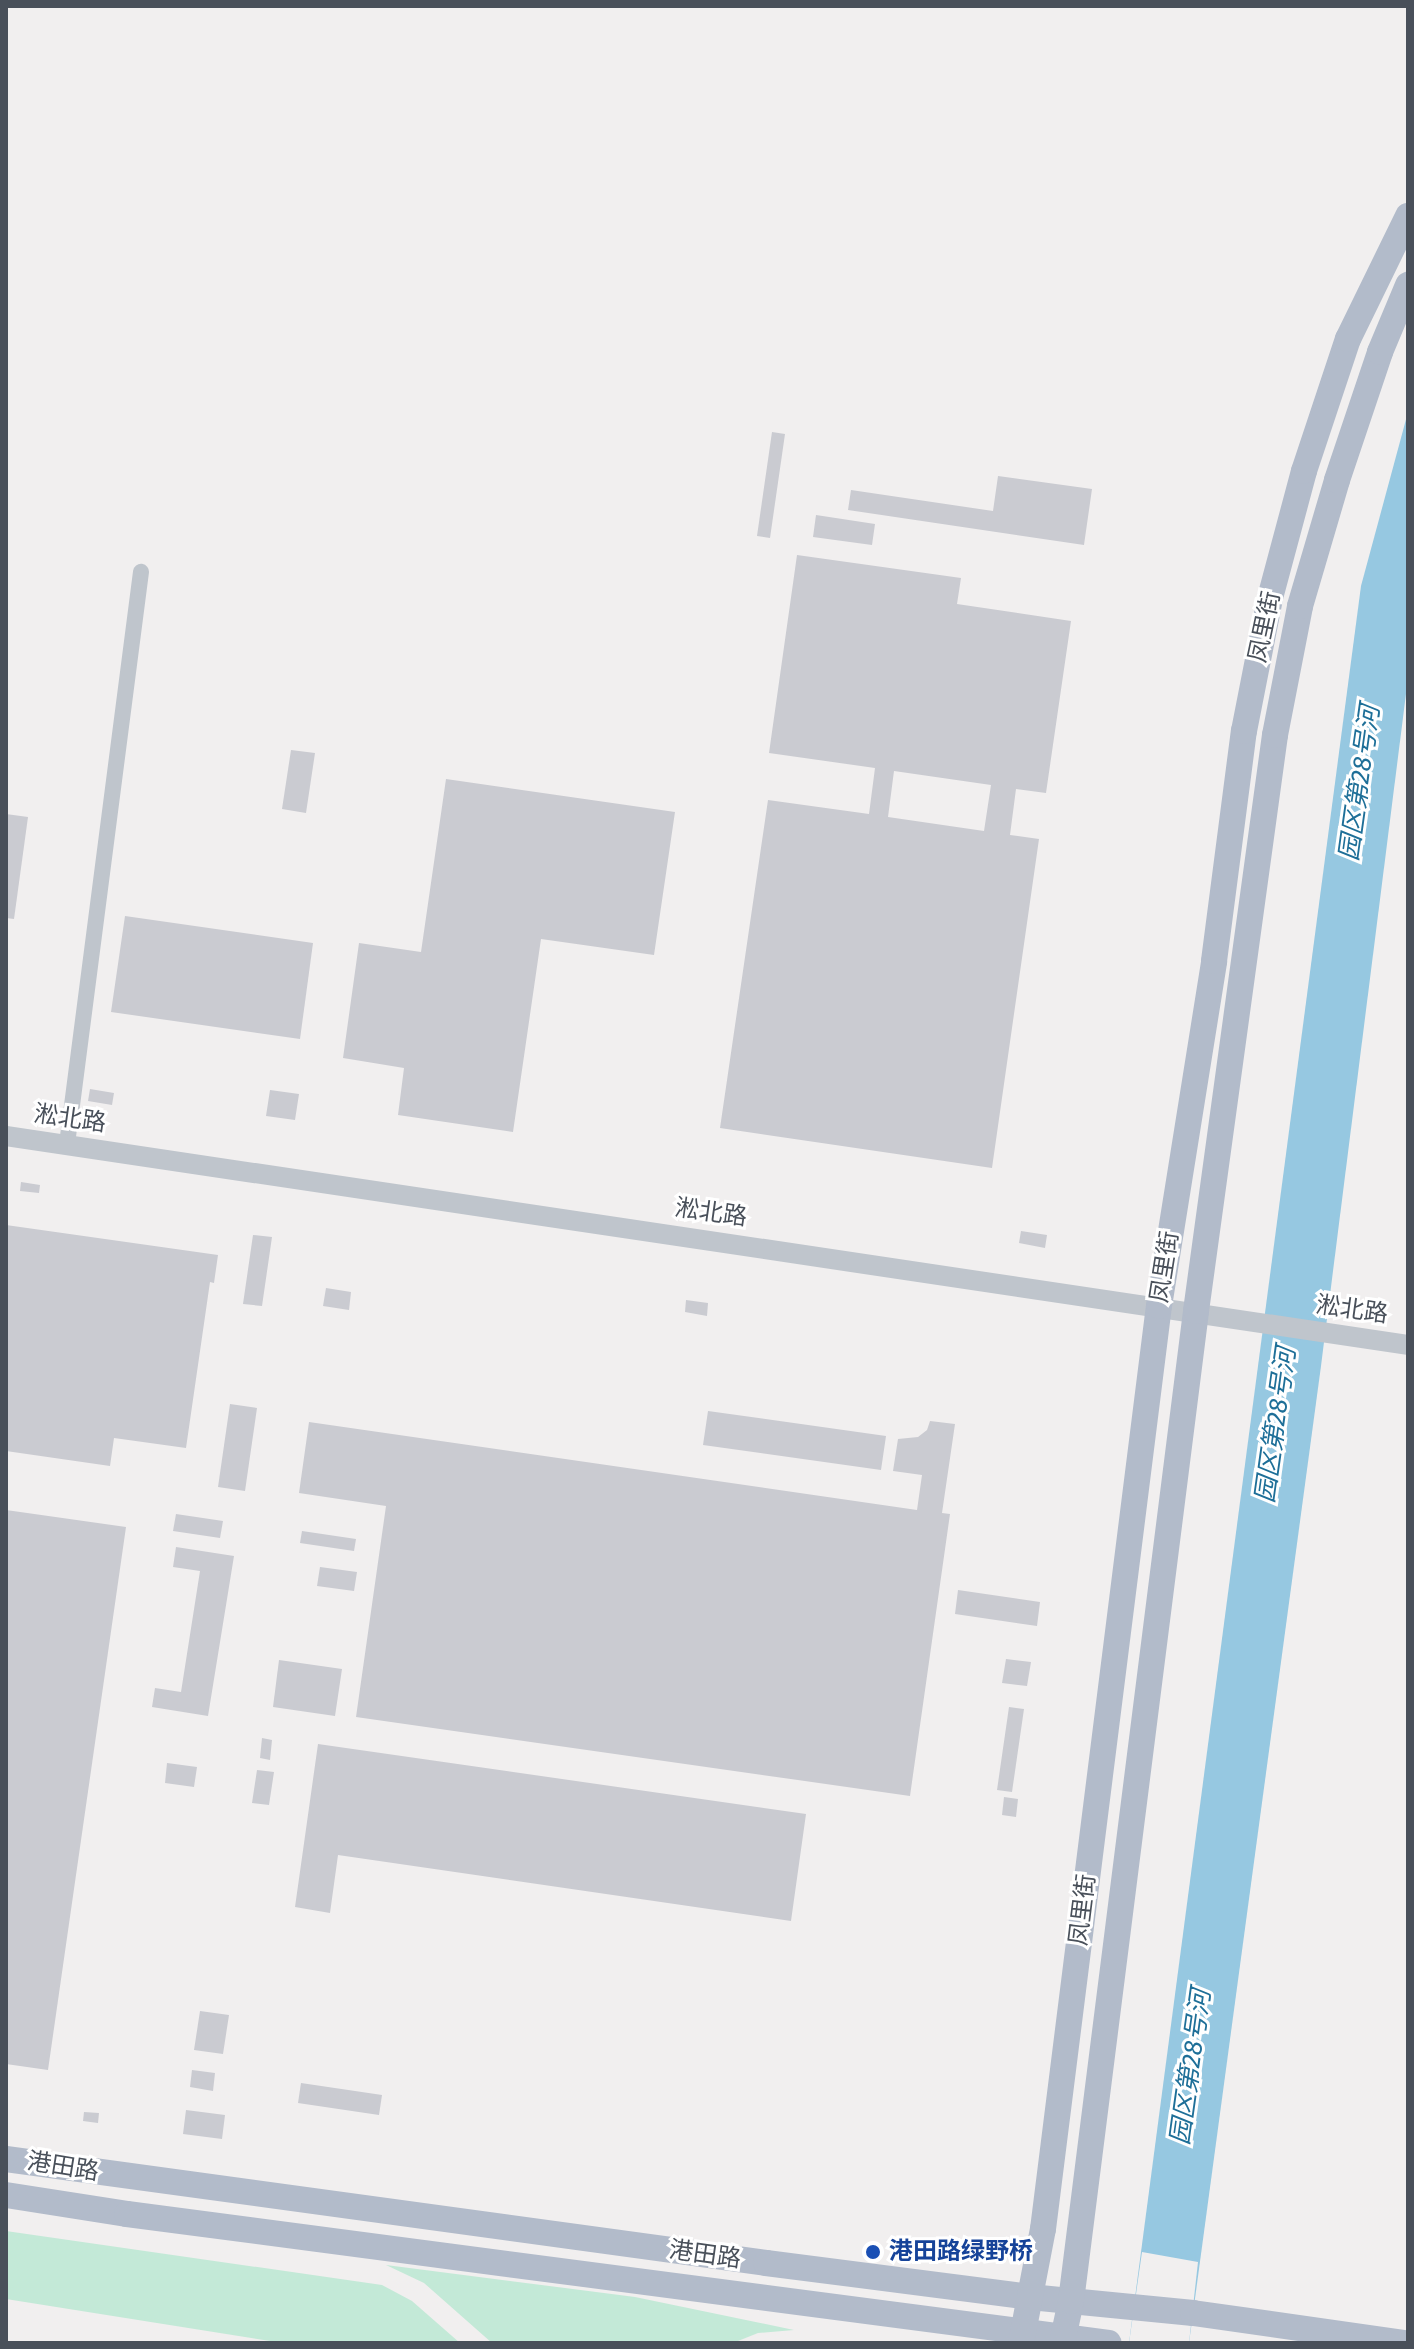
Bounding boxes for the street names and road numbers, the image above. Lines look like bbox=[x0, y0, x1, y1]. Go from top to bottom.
street label: 凤里街 bbox=[1243, 589, 1287, 665]
street label: 淞北路 bbox=[32, 1100, 108, 1138]
street label: 淞北路 bbox=[673, 1194, 749, 1232]
street label: 凤里街 bbox=[1145, 1229, 1185, 1305]
street label: 淞北路 bbox=[1314, 1291, 1390, 1329]
street label: 凤里街 bbox=[1064, 1873, 1102, 1947]
street label: 港田路 bbox=[25, 2147, 101, 2187]
street label: 港田路 bbox=[667, 2236, 743, 2274]

